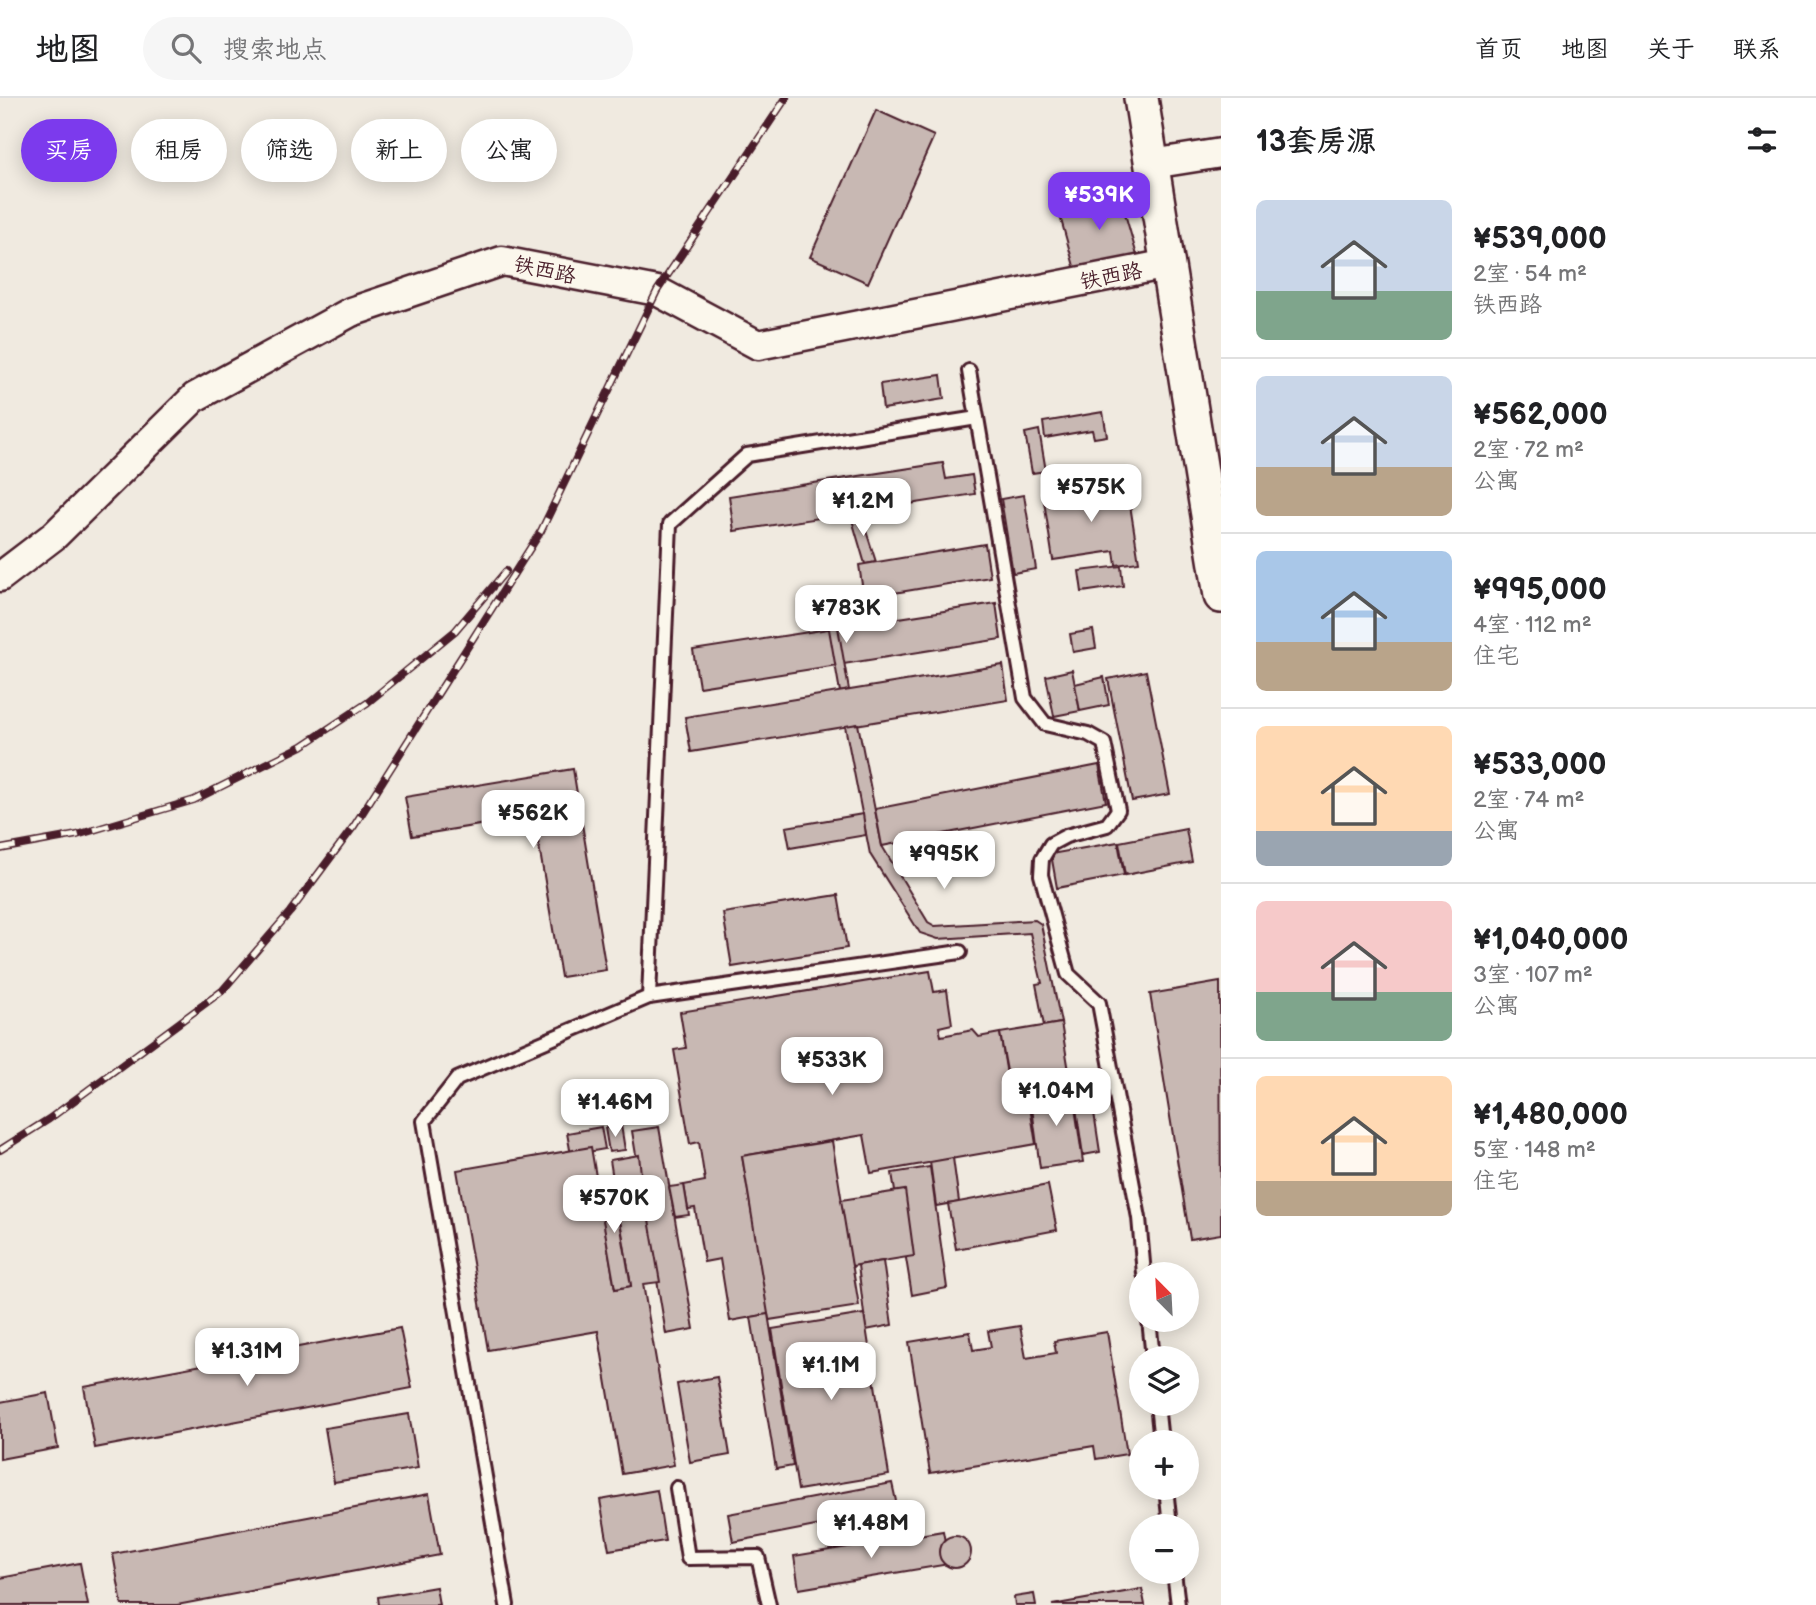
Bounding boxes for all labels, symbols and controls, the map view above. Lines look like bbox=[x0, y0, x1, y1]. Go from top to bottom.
search box bbox=[143, 17, 633, 80]
icon: search bbox=[167, 29, 205, 67]
text: 地图 bbox=[35, 30, 101, 70]
text: 搜索地点 bbox=[223, 35, 327, 66]
text: 首页 bbox=[1475, 35, 1523, 64]
text: 地图 bbox=[1561, 35, 1609, 64]
text: 关于 bbox=[1647, 35, 1695, 64]
text: 联系 bbox=[1733, 35, 1781, 64]
chip: 买房 bbox=[21, 119, 117, 182]
chip: 租房 bbox=[131, 119, 227, 182]
chip: 筛选 bbox=[241, 119, 337, 182]
chip: 新上 bbox=[351, 119, 447, 182]
chip: 公寓 bbox=[461, 119, 557, 182]
icon: filters bbox=[1743, 121, 1781, 159]
text: 13套房源 bbox=[1256, 124, 1376, 160]
pin: ¥539K bbox=[1050, 172, 1148, 232]
text: ¥539K bbox=[1064, 181, 1134, 209]
text: ¥539,000 bbox=[1473, 221, 1607, 257]
icon: home bbox=[1312, 228, 1396, 312]
street label: 铁西路 bbox=[511, 252, 578, 289]
street label: 铁西路 bbox=[1078, 258, 1144, 295]
text: 2室 · 54 m² bbox=[1473, 260, 1587, 288]
text: 铁西路 bbox=[1473, 291, 1542, 319]
text: ¥562,000 bbox=[1473, 397, 1608, 433]
icon: home bbox=[1312, 404, 1396, 488]
text: 2室 · 72 m² bbox=[1473, 436, 1584, 464]
pin: ¥575K bbox=[1042, 464, 1140, 524]
text: 公寓 bbox=[1473, 467, 1519, 495]
text: ¥575K bbox=[1056, 473, 1126, 501]
pin: ¥1.2M bbox=[814, 478, 912, 538]
text: ¥1.2M bbox=[832, 487, 894, 515]
text: ¥995,000 bbox=[1473, 572, 1607, 608]
icon: home bbox=[1312, 579, 1396, 663]
pin: ¥783K bbox=[797, 586, 895, 645]
text: ¥783K bbox=[811, 594, 881, 622]
text: 4室 · 112 m² bbox=[1473, 611, 1592, 639]
text: 住宅 bbox=[1473, 642, 1519, 670]
text: ¥533,000 bbox=[1473, 747, 1607, 783]
icon: home bbox=[1312, 754, 1396, 838]
text: 2室 · 74 m² bbox=[1473, 786, 1584, 814]
pin: ¥562K bbox=[484, 790, 582, 850]
text: ¥562K bbox=[498, 799, 568, 827]
text: 公寓 bbox=[1473, 817, 1519, 845]
pin: ¥995K bbox=[895, 832, 993, 891]
text: ¥995K bbox=[909, 840, 979, 868]
text: ¥1,040,000 bbox=[1473, 922, 1629, 958]
icon: home bbox=[1312, 929, 1396, 1013]
text: 3室 · 107 m² bbox=[1473, 961, 1593, 989]
text: 公寓 bbox=[1473, 992, 1519, 1020]
pin: ¥533K bbox=[783, 1038, 881, 1097]
text: ¥533K bbox=[797, 1046, 867, 1074]
pin: ¥1.04M bbox=[999, 1068, 1113, 1128]
text: ¥1.04M bbox=[1018, 1077, 1094, 1105]
pin: ¥1.46M bbox=[558, 1080, 672, 1139]
text: ¥1.46M bbox=[577, 1088, 653, 1116]
text: ¥1,480,000 bbox=[1473, 1097, 1628, 1133]
icon: home bbox=[1312, 1104, 1396, 1188]
text: 5室 · 148 m² bbox=[1473, 1136, 1596, 1164]
text: 住宅 bbox=[1473, 1167, 1519, 1195]
pin: ¥570K bbox=[565, 1176, 663, 1235]
text: ¥570K bbox=[579, 1184, 649, 1212]
north arrow bbox=[1129, 1262, 1199, 1332]
map controls bbox=[1129, 1262, 1199, 1584]
pin: ¥1.31M bbox=[190, 1328, 304, 1388]
text: ¥1.31M bbox=[211, 1337, 283, 1365]
pin: ¥1.1M bbox=[782, 1342, 880, 1402]
button: layers bbox=[1129, 1346, 1199, 1416]
text: ¥1.1M bbox=[802, 1351, 860, 1379]
button: + bbox=[1129, 1430, 1199, 1500]
pin: ¥1.48M bbox=[814, 1500, 928, 1560]
text: ¥1.48M bbox=[833, 1509, 909, 1537]
button: − bbox=[1129, 1514, 1199, 1584]

